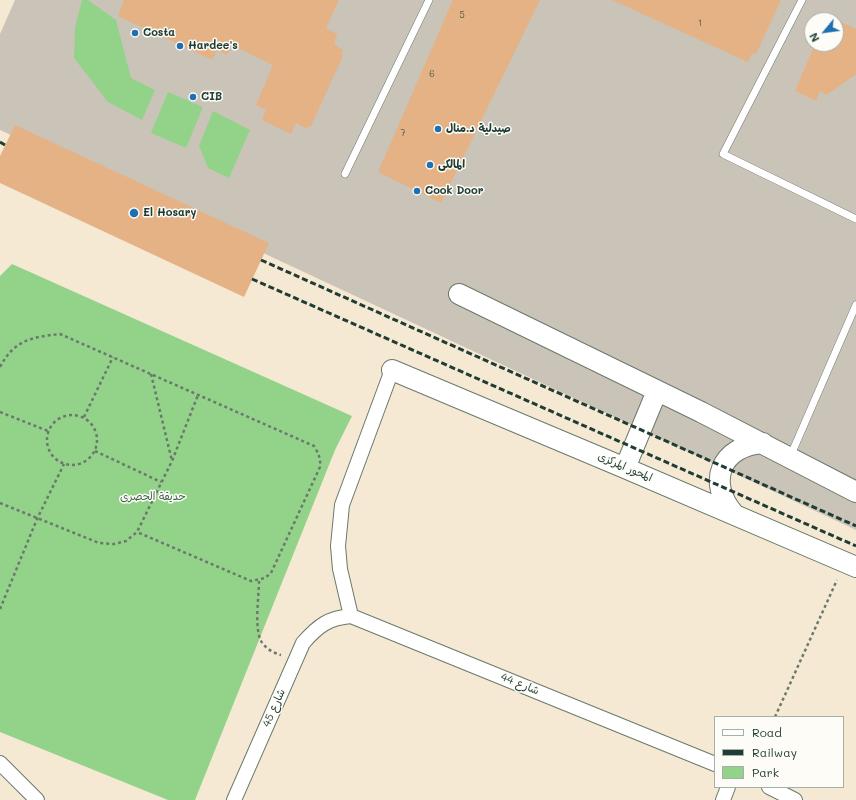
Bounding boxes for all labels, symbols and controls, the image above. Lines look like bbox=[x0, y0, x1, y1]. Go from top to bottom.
house number: 5 bbox=[459, 10, 465, 20]
north arrow bbox=[804, 12, 844, 52]
house number: 1 bbox=[698, 18, 702, 28]
place label: Costa bbox=[143, 26, 175, 40]
marker: Costa bbox=[130, 28, 140, 38]
text: N bbox=[805, 30, 823, 45]
place label: Hardee's bbox=[188, 39, 238, 53]
marker: Hardee's bbox=[175, 41, 185, 51]
house number: 6 bbox=[429, 69, 435, 79]
place label: CIB bbox=[201, 90, 222, 104]
marker: CIB bbox=[188, 92, 198, 102]
place label: صيدلية د.منال bbox=[446, 122, 511, 136]
marker: صيدلية د.منال bbox=[433, 124, 443, 134]
house number: 7 bbox=[400, 128, 406, 138]
place label: المالكى bbox=[438, 158, 465, 172]
marker: المالكى bbox=[425, 160, 435, 170]
place label: Cook Door bbox=[425, 184, 483, 198]
marker: Cook Door bbox=[412, 186, 422, 196]
place label: El Hosary bbox=[143, 206, 196, 220]
marker: El Hosary bbox=[128, 207, 140, 219]
street label: المحور المركزى bbox=[596, 450, 654, 484]
park label: حديقة الحصرى bbox=[120, 490, 186, 504]
street label: شارع 44 bbox=[499, 670, 541, 698]
street label: شارع 45 bbox=[260, 687, 288, 729]
legend bbox=[714, 716, 844, 788]
text: Road bbox=[752, 724, 782, 740]
text: Railway bbox=[752, 744, 797, 760]
text: Park bbox=[752, 764, 779, 780]

